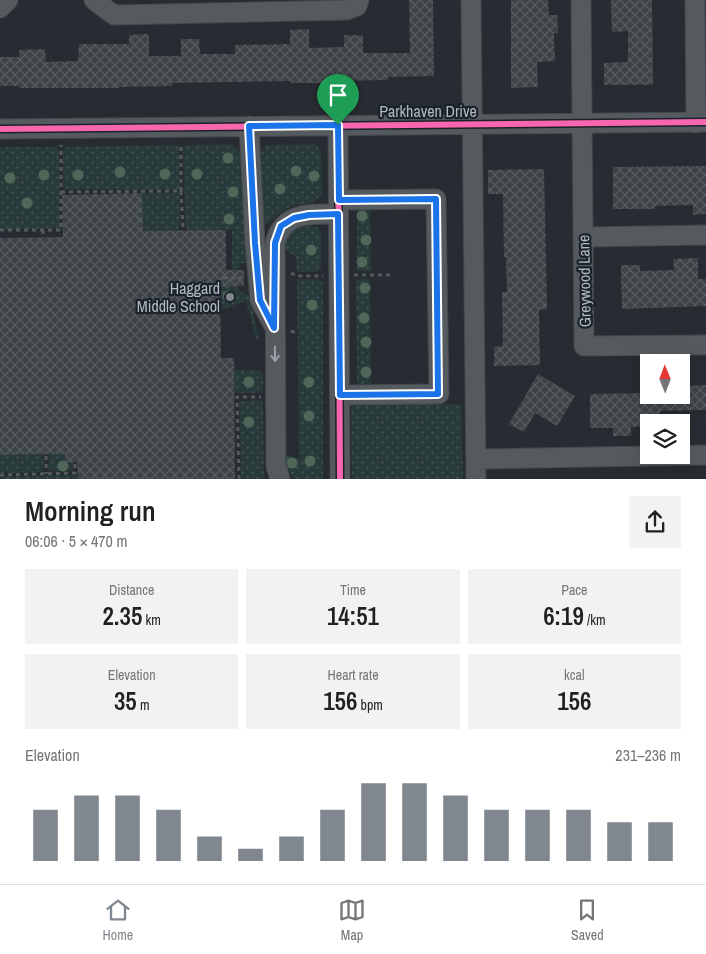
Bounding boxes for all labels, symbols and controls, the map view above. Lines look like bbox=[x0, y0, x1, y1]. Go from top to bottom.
pin bbox=[317, 74, 359, 125]
icon: arrive bbox=[324, 81, 352, 109]
street label: Parkhaven Drive bbox=[379, 100, 477, 122]
street label: Greywood Lane bbox=[572, 235, 596, 327]
place label: Haggard Middle School bbox=[137, 277, 220, 317]
marker: Haggard Middle School bbox=[224, 291, 236, 303]
one-way arrow bbox=[270, 346, 280, 362]
north arrow bbox=[640, 354, 690, 404]
map controls bbox=[640, 354, 690, 464]
button: layers bbox=[640, 414, 690, 464]
text: Morning run bbox=[25, 492, 156, 530]
button: share bbox=[629, 496, 681, 548]
text: 06:06 · 5 × 470 m bbox=[25, 530, 128, 552]
text: Distance bbox=[109, 581, 154, 599]
text: Time bbox=[340, 581, 366, 599]
text: Pace bbox=[561, 581, 587, 599]
text: 2.35 bbox=[102, 599, 142, 633]
text: 14:51 bbox=[327, 599, 379, 633]
text: 6:19 bbox=[543, 599, 584, 633]
text: km bbox=[142, 611, 161, 629]
text: /km bbox=[584, 611, 605, 629]
text: Elevation bbox=[108, 666, 156, 684]
text: Heart rate bbox=[327, 666, 379, 684]
text: kcal bbox=[564, 666, 585, 684]
text: 35 bbox=[114, 684, 137, 718]
text: 156 bbox=[323, 684, 357, 718]
text: 156 bbox=[557, 684, 591, 718]
text: m bbox=[137, 696, 149, 714]
text: bpm bbox=[357, 696, 383, 714]
text: Elevation bbox=[25, 744, 80, 766]
text: 231–236 m bbox=[615, 744, 681, 766]
tab: Home bbox=[102, 896, 133, 944]
tab: Map bbox=[338, 896, 366, 944]
tab: Saved bbox=[571, 896, 604, 944]

